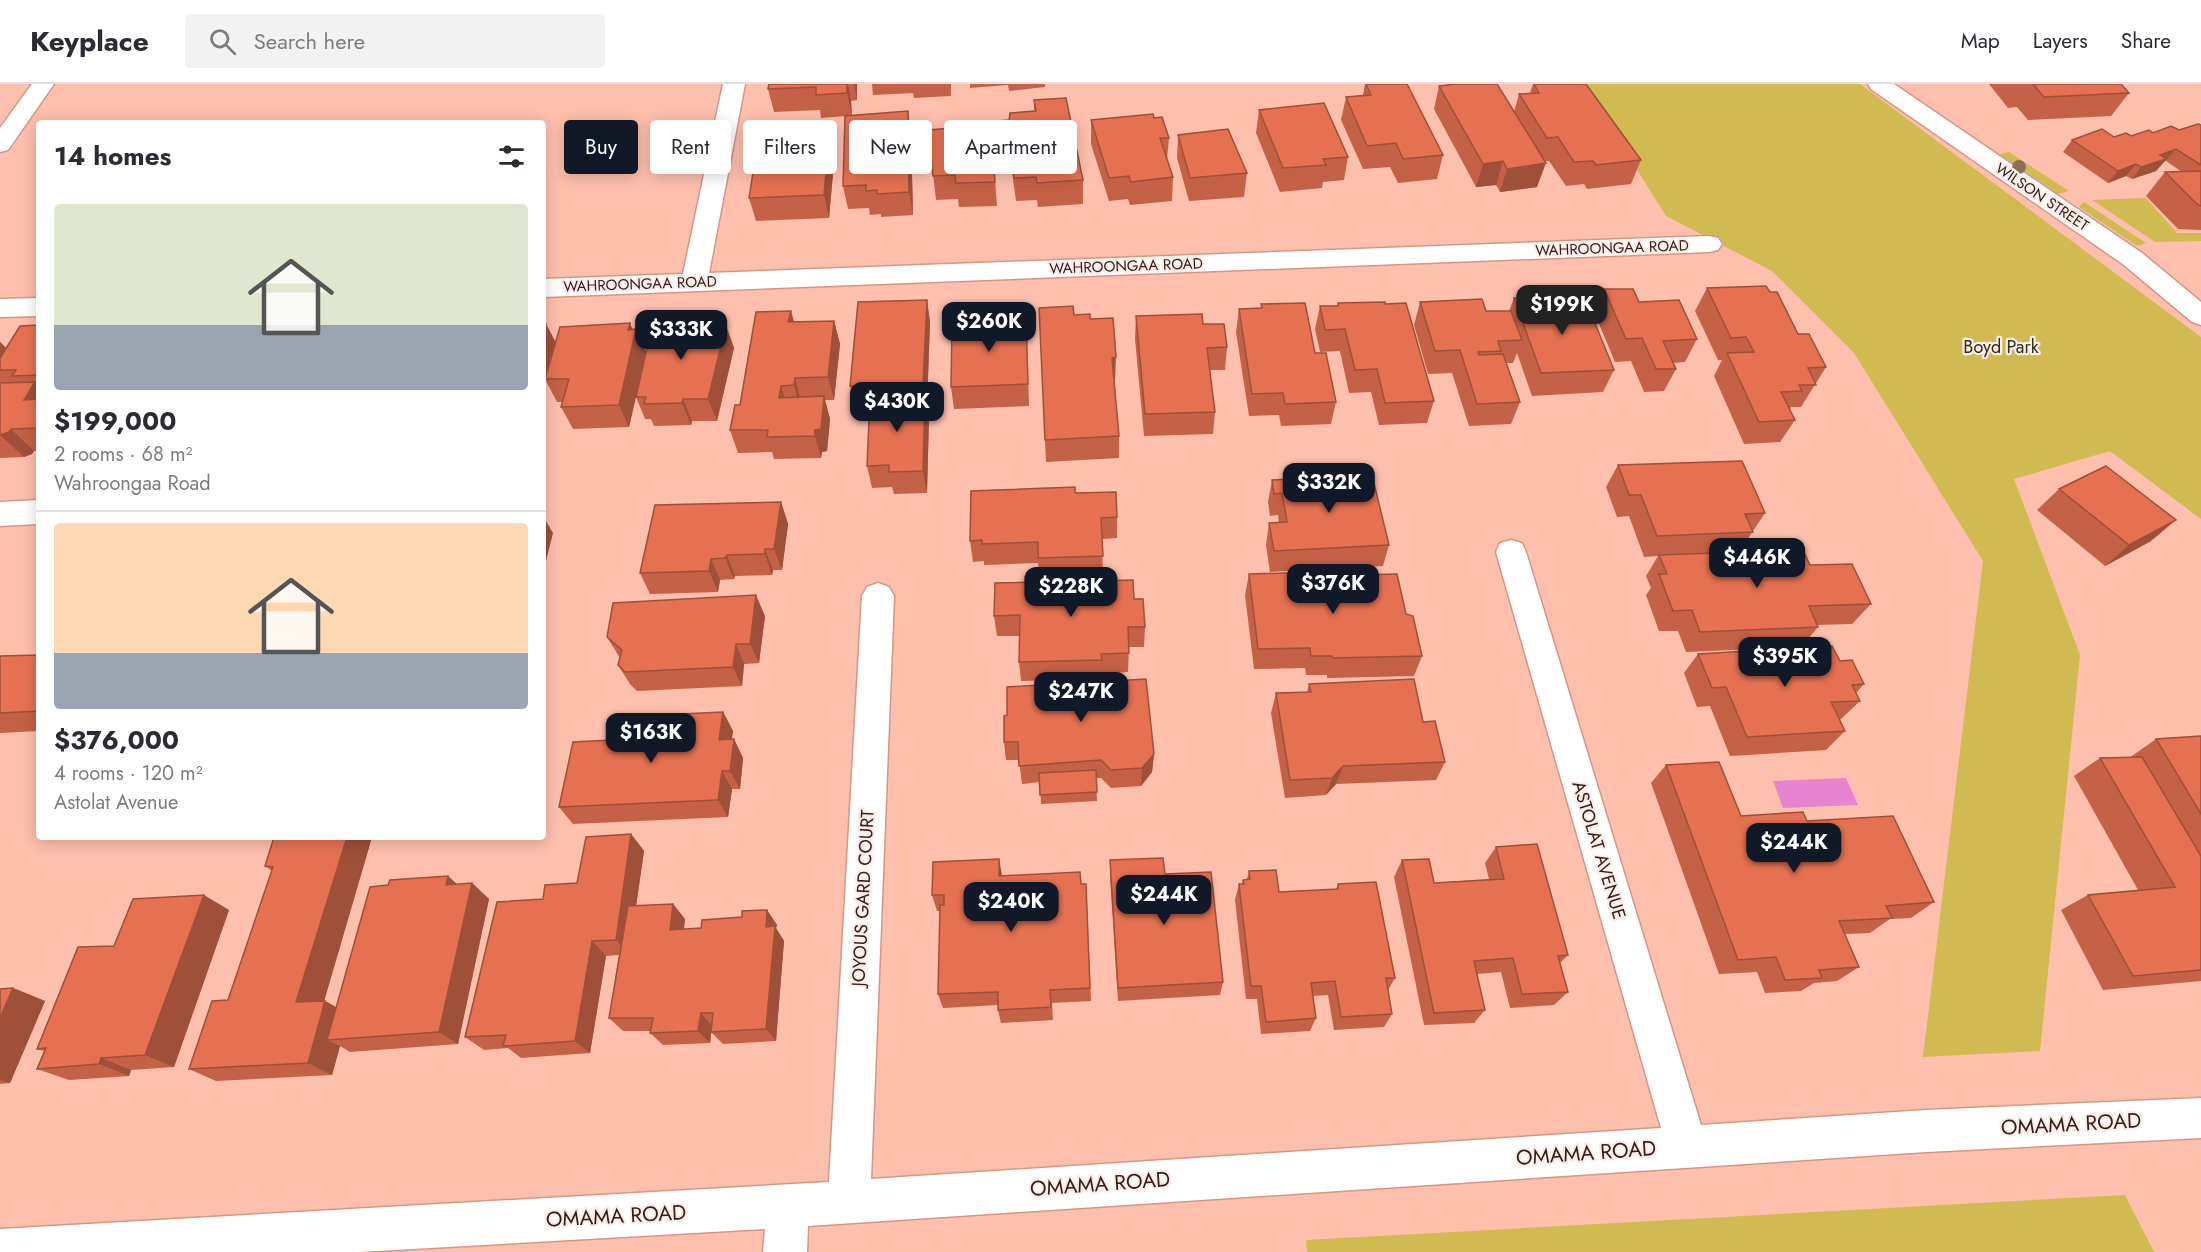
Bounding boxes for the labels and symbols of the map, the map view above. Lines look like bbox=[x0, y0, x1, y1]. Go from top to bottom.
street label: WILSON STREET bbox=[1991, 158, 2093, 236]
street label: WAHROONGAA ROAD bbox=[1535, 234, 1689, 262]
street label: WAHROONGAA ROAD bbox=[1049, 252, 1203, 280]
street label: WAHROONGAA ROAD bbox=[563, 270, 717, 298]
pin: $199K bbox=[1520, 285, 1604, 336]
pin: $260K bbox=[947, 302, 1031, 353]
pin: $333K bbox=[639, 310, 723, 361]
park label: Boyd Park bbox=[1963, 334, 2039, 360]
pin: $430K bbox=[855, 382, 939, 433]
pin: $332K bbox=[1287, 463, 1371, 514]
pin: $446K bbox=[1715, 538, 1799, 589]
pin: $376K bbox=[1291, 564, 1375, 615]
pin: $228K bbox=[1029, 567, 1113, 618]
pin: $395K bbox=[1743, 637, 1827, 688]
pin: $247K bbox=[1039, 672, 1123, 723]
pin: $163K bbox=[609, 713, 693, 764]
street label: ASTOLAT AVENUE bbox=[1566, 778, 1632, 922]
street label: JOYOUS GARD COURT bbox=[845, 808, 881, 989]
pin: $244K bbox=[1752, 823, 1836, 874]
pin: $244K bbox=[1122, 875, 1206, 926]
pin: $240K bbox=[969, 882, 1053, 933]
street label: OMAMA ROAD bbox=[2000, 1105, 2142, 1143]
street label: OMAMA ROAD bbox=[1515, 1133, 1657, 1173]
street label: OMAMA ROAD bbox=[1029, 1164, 1171, 1204]
street label: OMAMA ROAD bbox=[545, 1197, 687, 1235]

